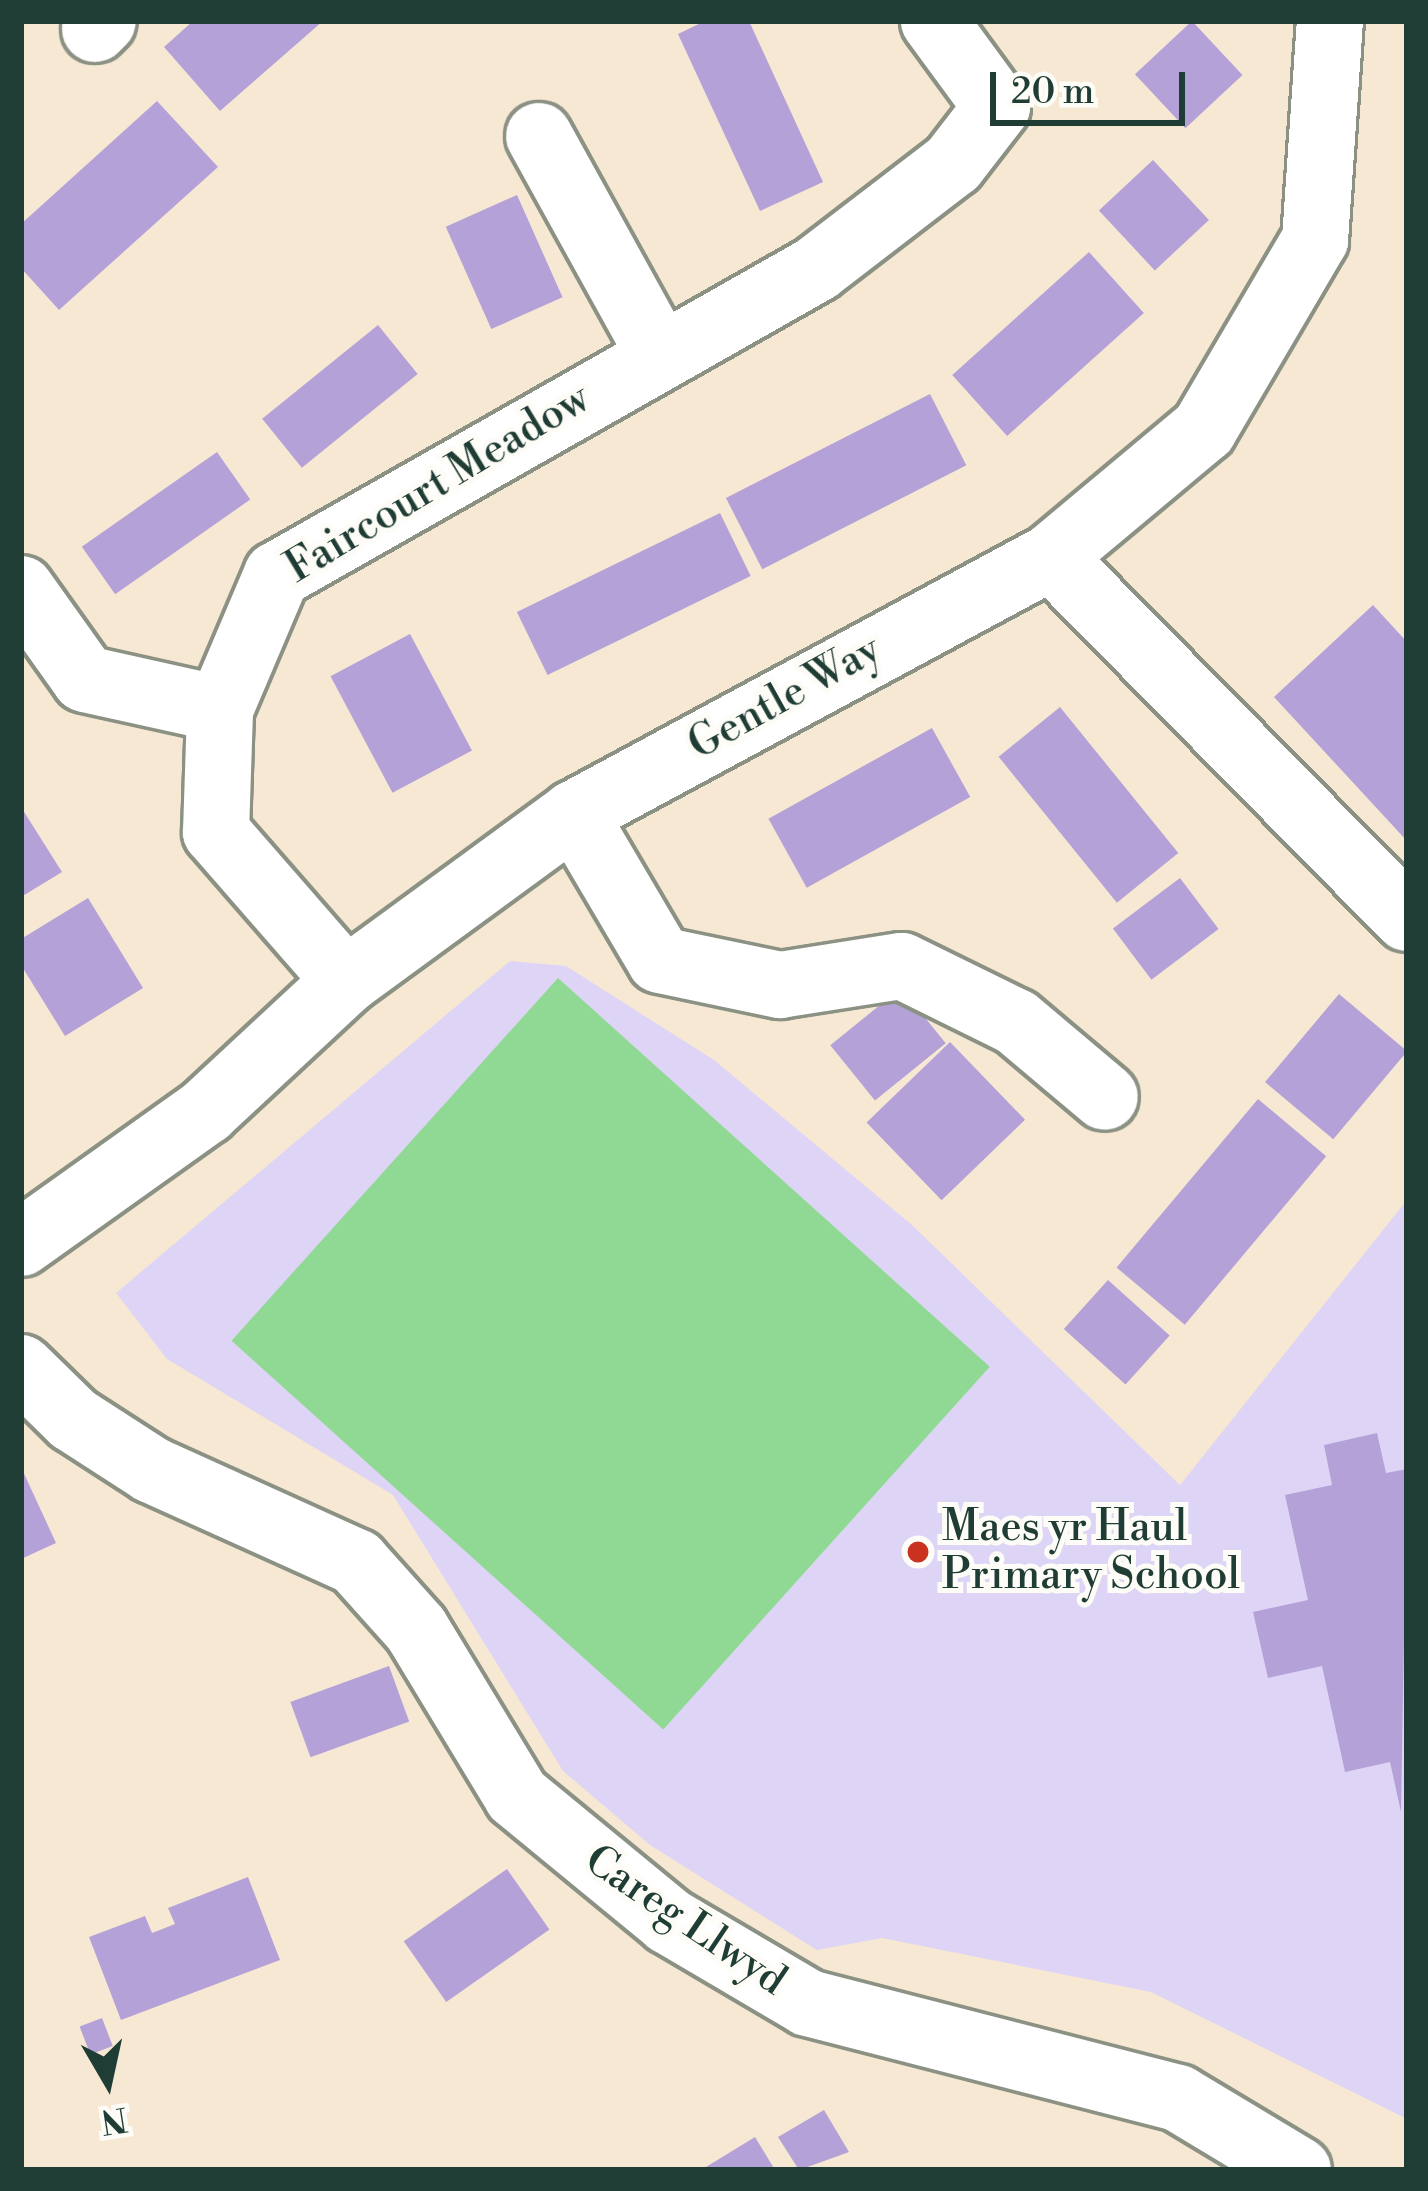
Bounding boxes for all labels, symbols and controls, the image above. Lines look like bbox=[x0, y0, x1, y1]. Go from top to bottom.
scale bar bbox=[996, 48, 1191, 122]
text: 20 m bbox=[1011, 70, 1094, 115]
street label: Faircourt Meadow bbox=[277, 374, 599, 594]
street label: Gentle Way bbox=[680, 625, 890, 771]
place label: Maes yr Haul Primary School bbox=[942, 1503, 1240, 1601]
marker: Maes yr Haul Primary School bbox=[905, 1539, 931, 1565]
street label: Careg Llwyd bbox=[575, 1835, 795, 2007]
north arrow bbox=[48, 2023, 168, 2143]
text: N bbox=[98, 2097, 130, 2141]

